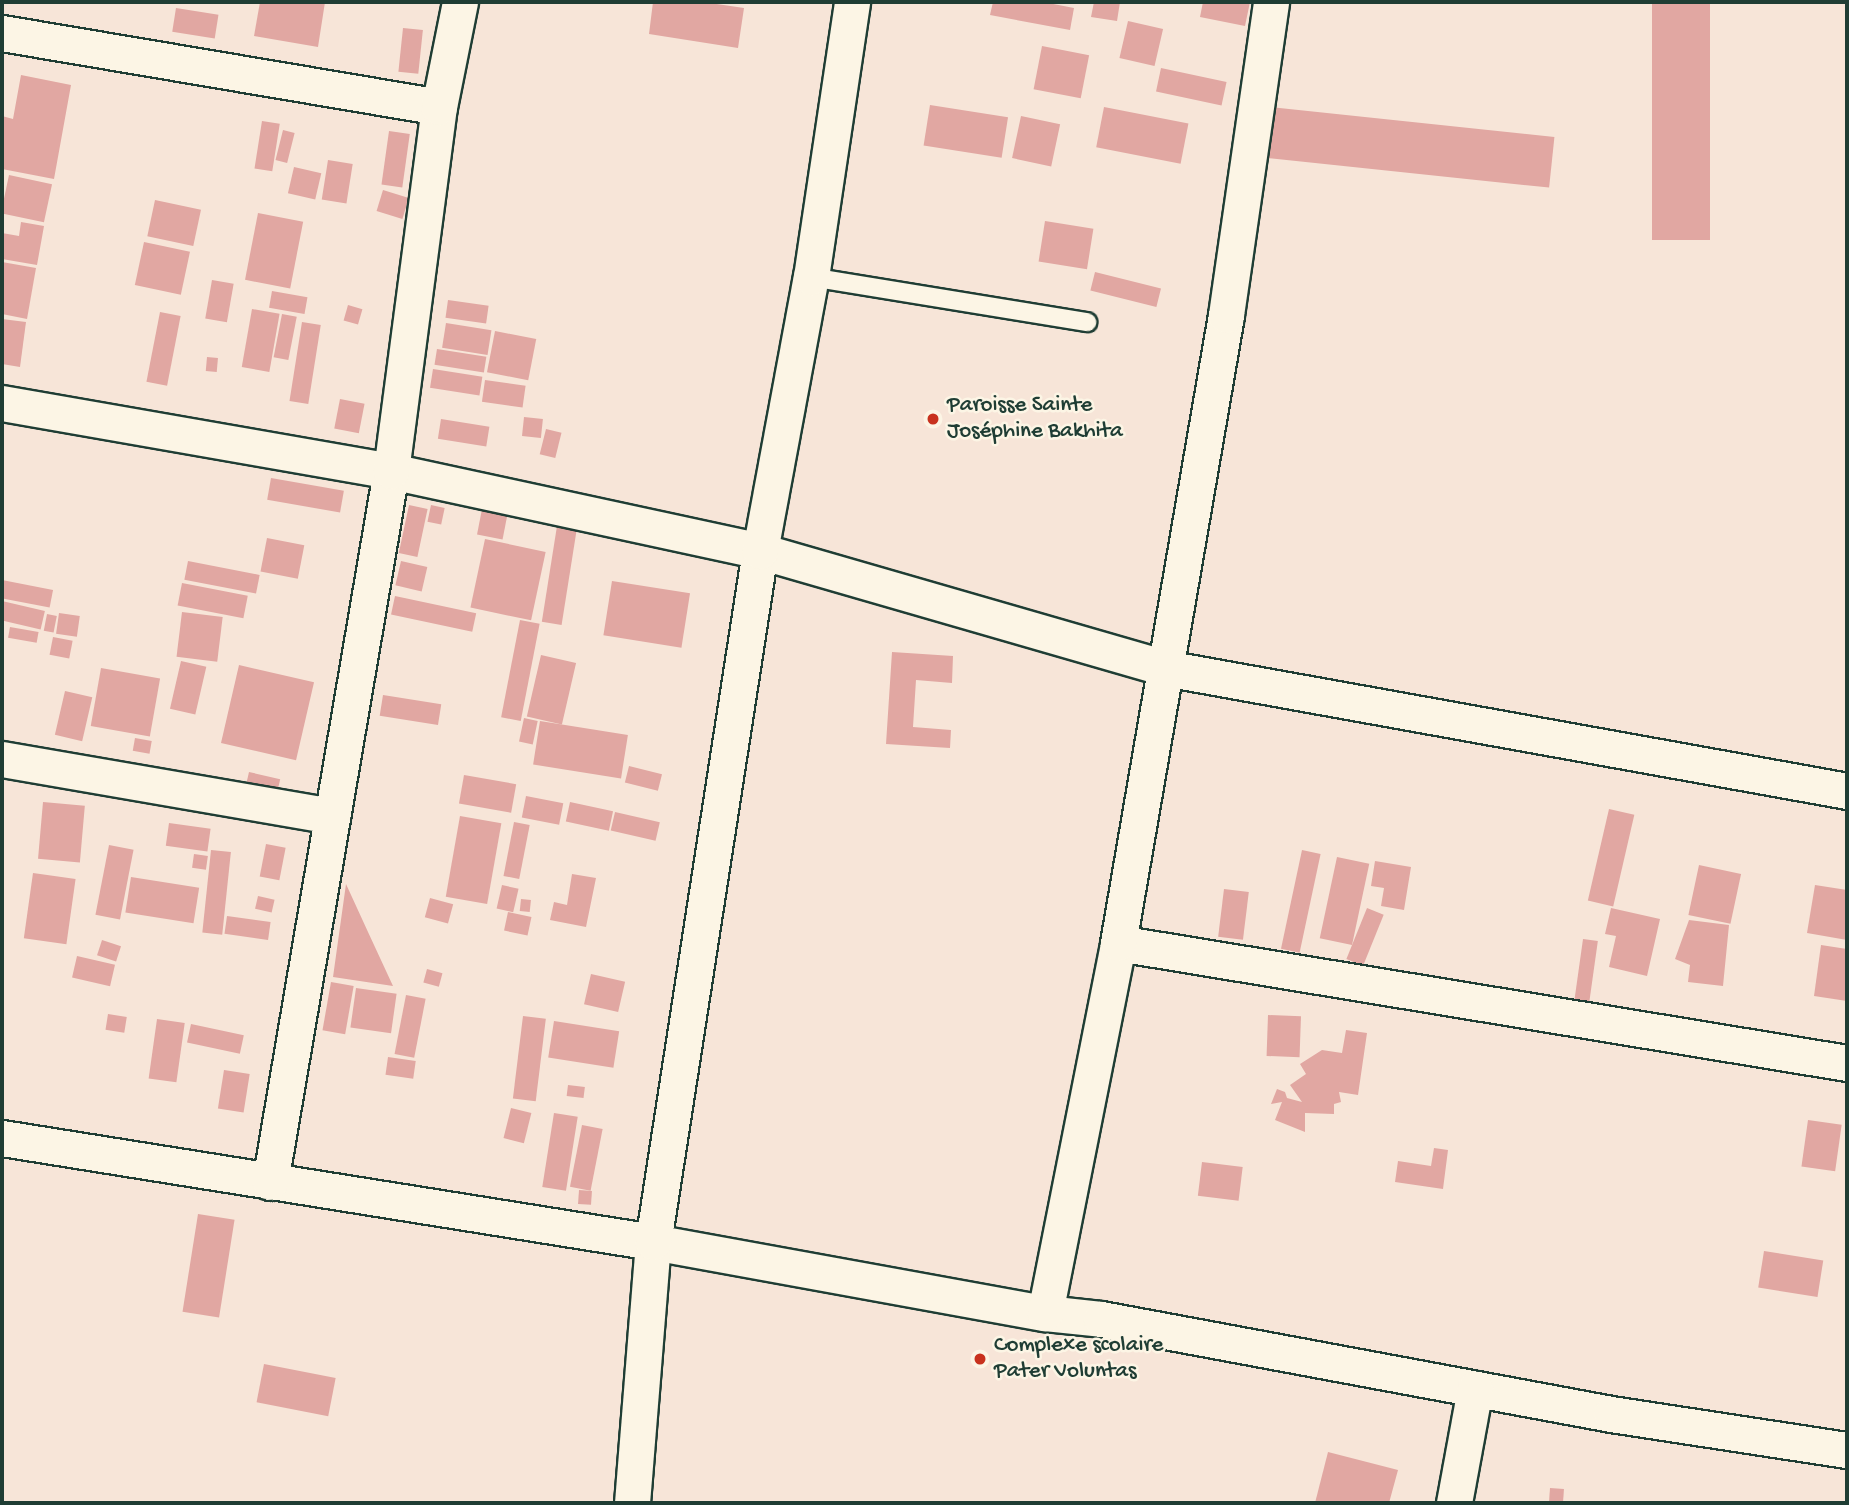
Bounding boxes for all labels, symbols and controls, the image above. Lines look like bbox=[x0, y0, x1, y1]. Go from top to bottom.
place label: Paroisse Sainte Joséphine Bakhita bbox=[947, 392, 1123, 446]
marker: Paroisse Sainte Joséphine Bakhita bbox=[925, 411, 941, 427]
place label: Complexe scolaire Pater Voluntas bbox=[994, 1332, 1163, 1386]
marker: Complexe scolaire Pater Voluntas bbox=[972, 1351, 988, 1367]

